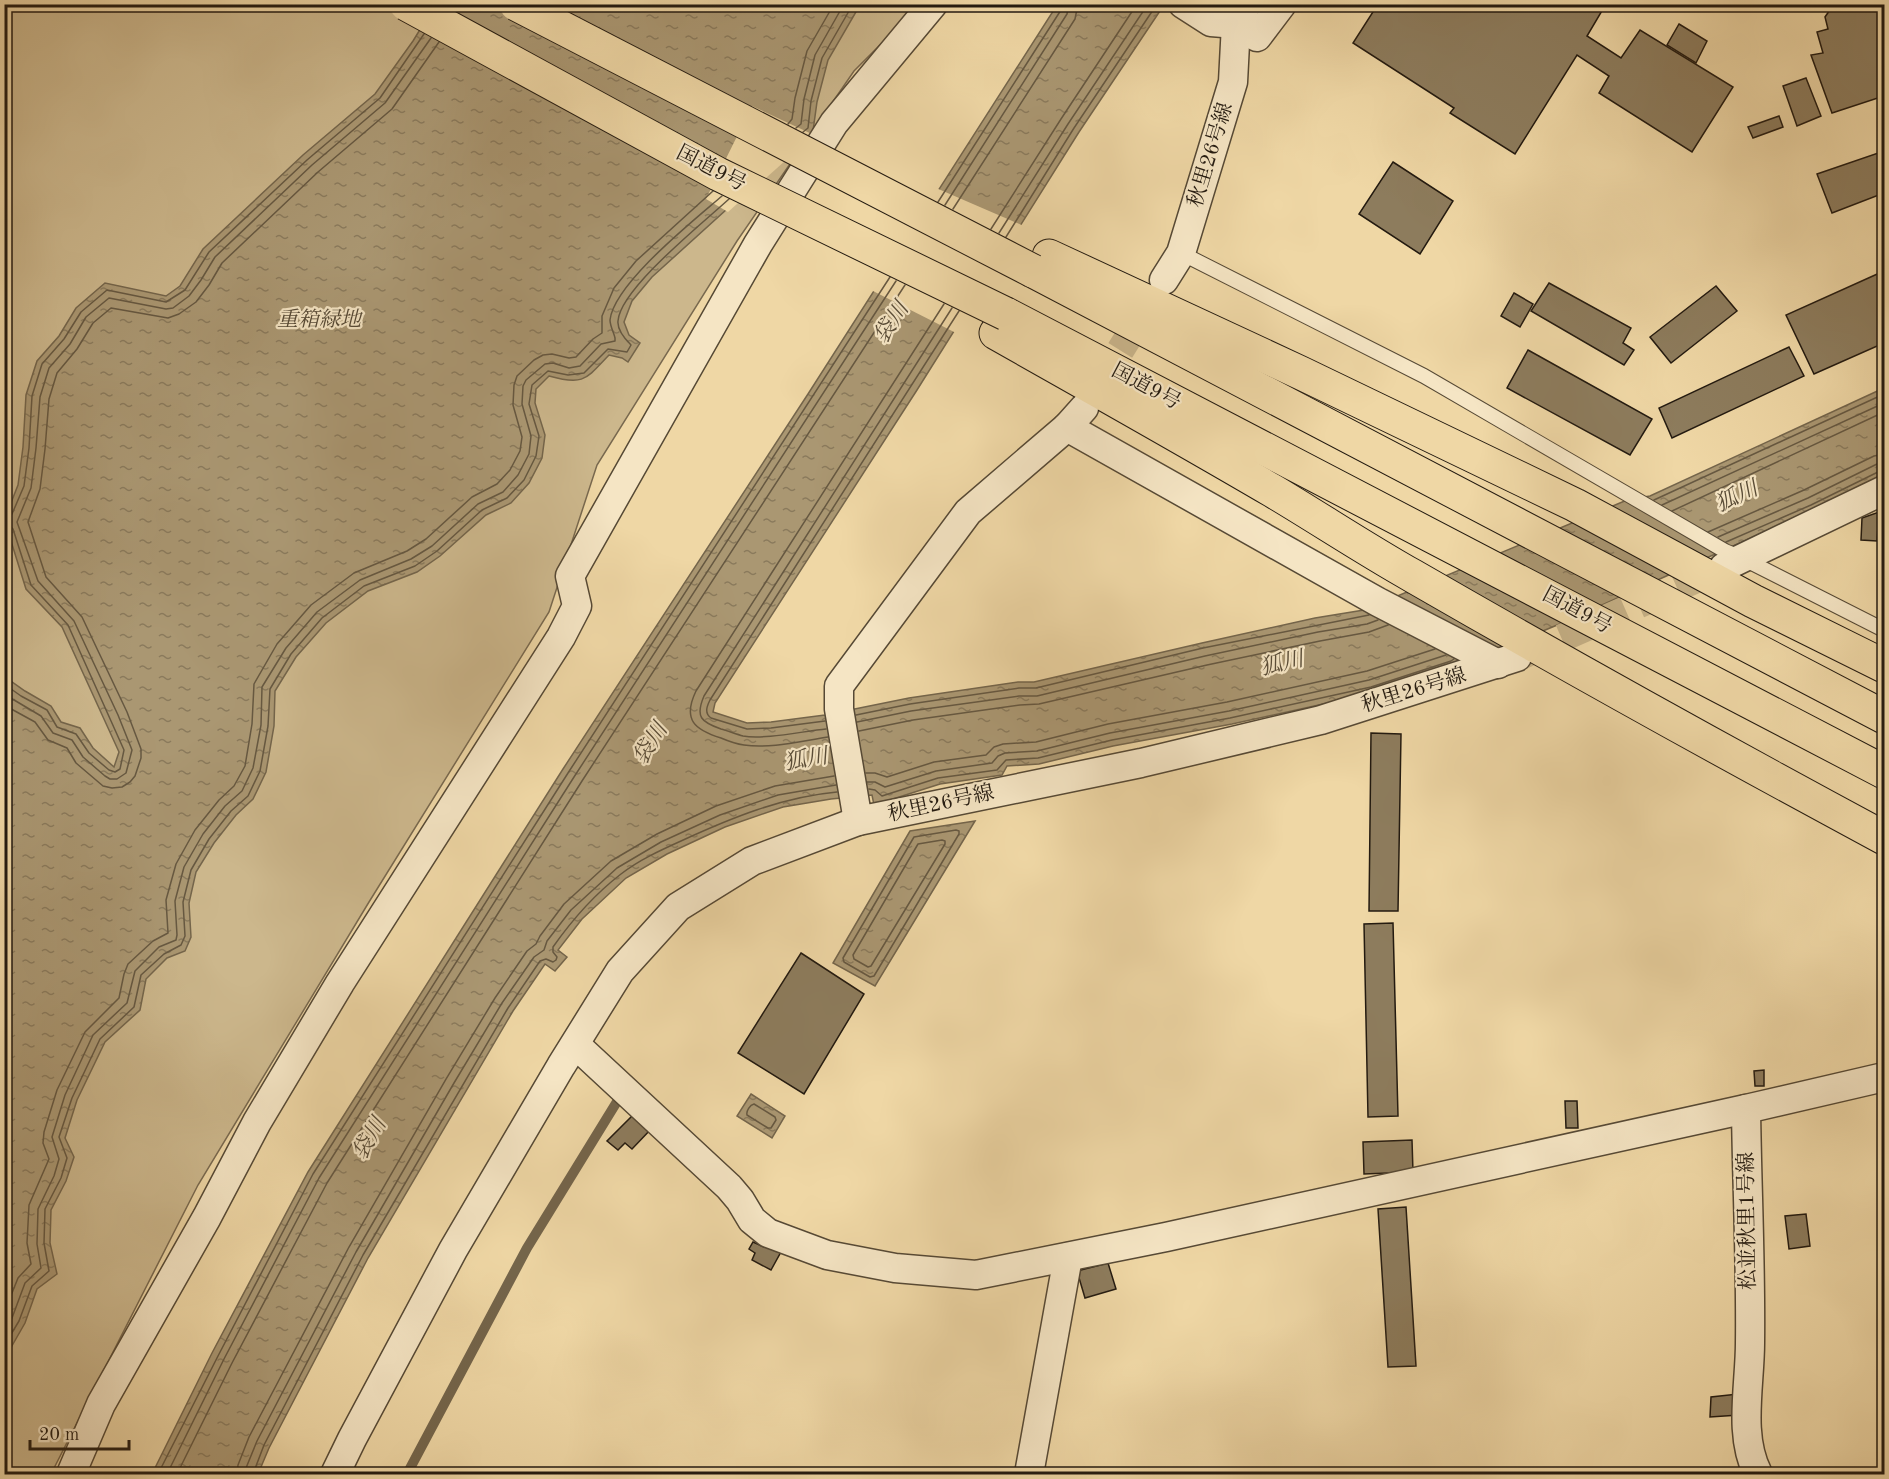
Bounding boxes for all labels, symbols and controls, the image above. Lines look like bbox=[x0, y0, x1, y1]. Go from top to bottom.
street label: 秋里26号線 bbox=[1183, 100, 1237, 210]
street label: 国道9号 bbox=[673, 141, 750, 195]
water label: 袋川 bbox=[869, 296, 914, 347]
park label: 重箱緑地 bbox=[277, 308, 363, 331]
street label: 国道9号 bbox=[1108, 358, 1185, 414]
water label: 狐川 bbox=[1712, 475, 1763, 516]
street label: 国道9号 bbox=[1539, 582, 1616, 638]
water label: 狐川 bbox=[1258, 646, 1308, 680]
street label: 秋里26号線 bbox=[1359, 663, 1469, 717]
water label: 袋川 bbox=[628, 717, 673, 768]
water label: 狐川 bbox=[782, 743, 832, 775]
street label: 秋里26号線 bbox=[885, 781, 996, 826]
water label: 袋川 bbox=[348, 1112, 392, 1164]
street label: 松並秋里1号線 bbox=[1734, 1152, 1760, 1290]
scale bar bbox=[30, 1413, 129, 1451]
text: 20 m bbox=[39, 1426, 79, 1444]

